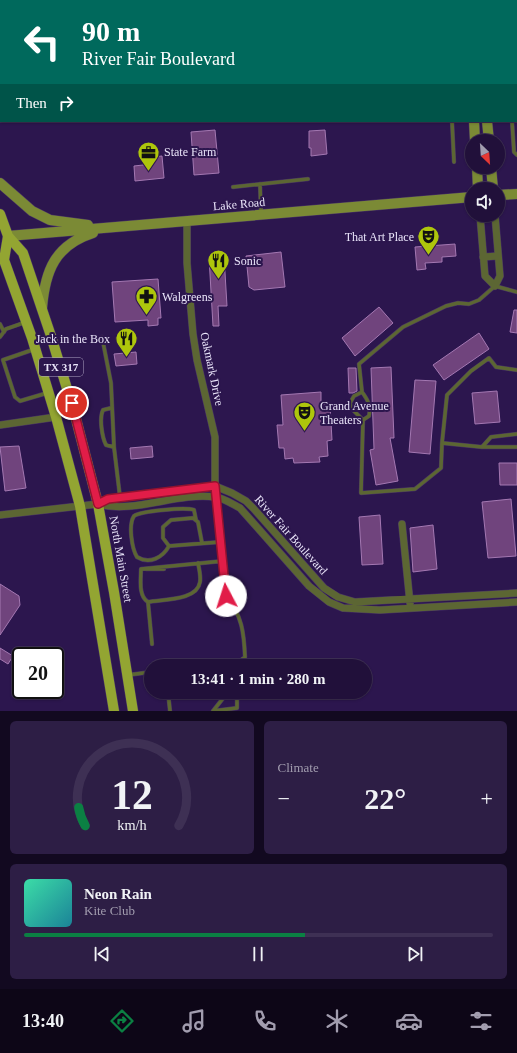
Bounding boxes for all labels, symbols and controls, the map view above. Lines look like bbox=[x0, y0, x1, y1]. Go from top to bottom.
icon: left bbox=[16, 16, 68, 68]
text: 90 m bbox=[82, 16, 140, 47]
text: River Fair Boulevard bbox=[82, 49, 235, 69]
icon: right bbox=[55, 92, 77, 114]
text: Then bbox=[16, 95, 47, 111]
north arrow bbox=[465, 134, 505, 174]
map controls bbox=[465, 134, 505, 222]
office icon: State Farm bbox=[136, 139, 162, 172]
place label: State Farm bbox=[164, 145, 217, 159]
button: sound bbox=[465, 182, 505, 222]
street label: Lake Road bbox=[212, 195, 266, 213]
theatre icon: That Art Place bbox=[416, 224, 442, 257]
place label: That Art Place bbox=[345, 230, 414, 244]
restaurant icon: Sonic bbox=[205, 248, 231, 281]
place label: Sonic bbox=[234, 254, 261, 268]
pharmacy icon: Walgreens bbox=[134, 284, 160, 317]
place label: Walgreens bbox=[162, 290, 213, 304]
restaurant icon: Jack in the Box bbox=[113, 326, 139, 359]
street label: Oakmark Drive bbox=[197, 331, 227, 407]
place label: Jack in the Box bbox=[36, 332, 110, 346]
road number: TX 317 bbox=[39, 358, 83, 376]
pin bbox=[55, 386, 89, 420]
icon: arrive bbox=[61, 392, 83, 414]
place label: Grand Avenue Theaters bbox=[320, 399, 389, 427]
theatre icon: Grand Avenue Theaters bbox=[291, 400, 317, 433]
street label: River Fair Boulevard bbox=[252, 492, 330, 578]
street label: North Main Street bbox=[107, 515, 136, 604]
position arrow bbox=[205, 575, 247, 617]
speed limit sign: 20 bbox=[12, 647, 64, 699]
text: 13:41 · 1 min · 280 m bbox=[191, 671, 326, 687]
text: Climate bbox=[278, 760, 319, 775]
text: 12 bbox=[111, 771, 153, 817]
text: 22° bbox=[364, 782, 406, 815]
text: − bbox=[278, 786, 290, 811]
text: + bbox=[481, 786, 493, 811]
text: km/h bbox=[117, 816, 146, 832]
text: Neon Rain bbox=[84, 886, 152, 902]
text: Kite Club bbox=[84, 903, 135, 918]
icon: previous bbox=[91, 943, 113, 965]
icon: pause bbox=[247, 943, 269, 965]
icon: next bbox=[404, 943, 426, 965]
icon: directions bbox=[108, 1007, 136, 1035]
icon: music bbox=[180, 1007, 208, 1035]
icon: phone bbox=[251, 1007, 279, 1035]
icon: climate bbox=[323, 1007, 351, 1035]
icon: car bbox=[395, 1007, 423, 1035]
icon: filters bbox=[467, 1007, 495, 1035]
text: 13:40 bbox=[22, 1011, 64, 1031]

